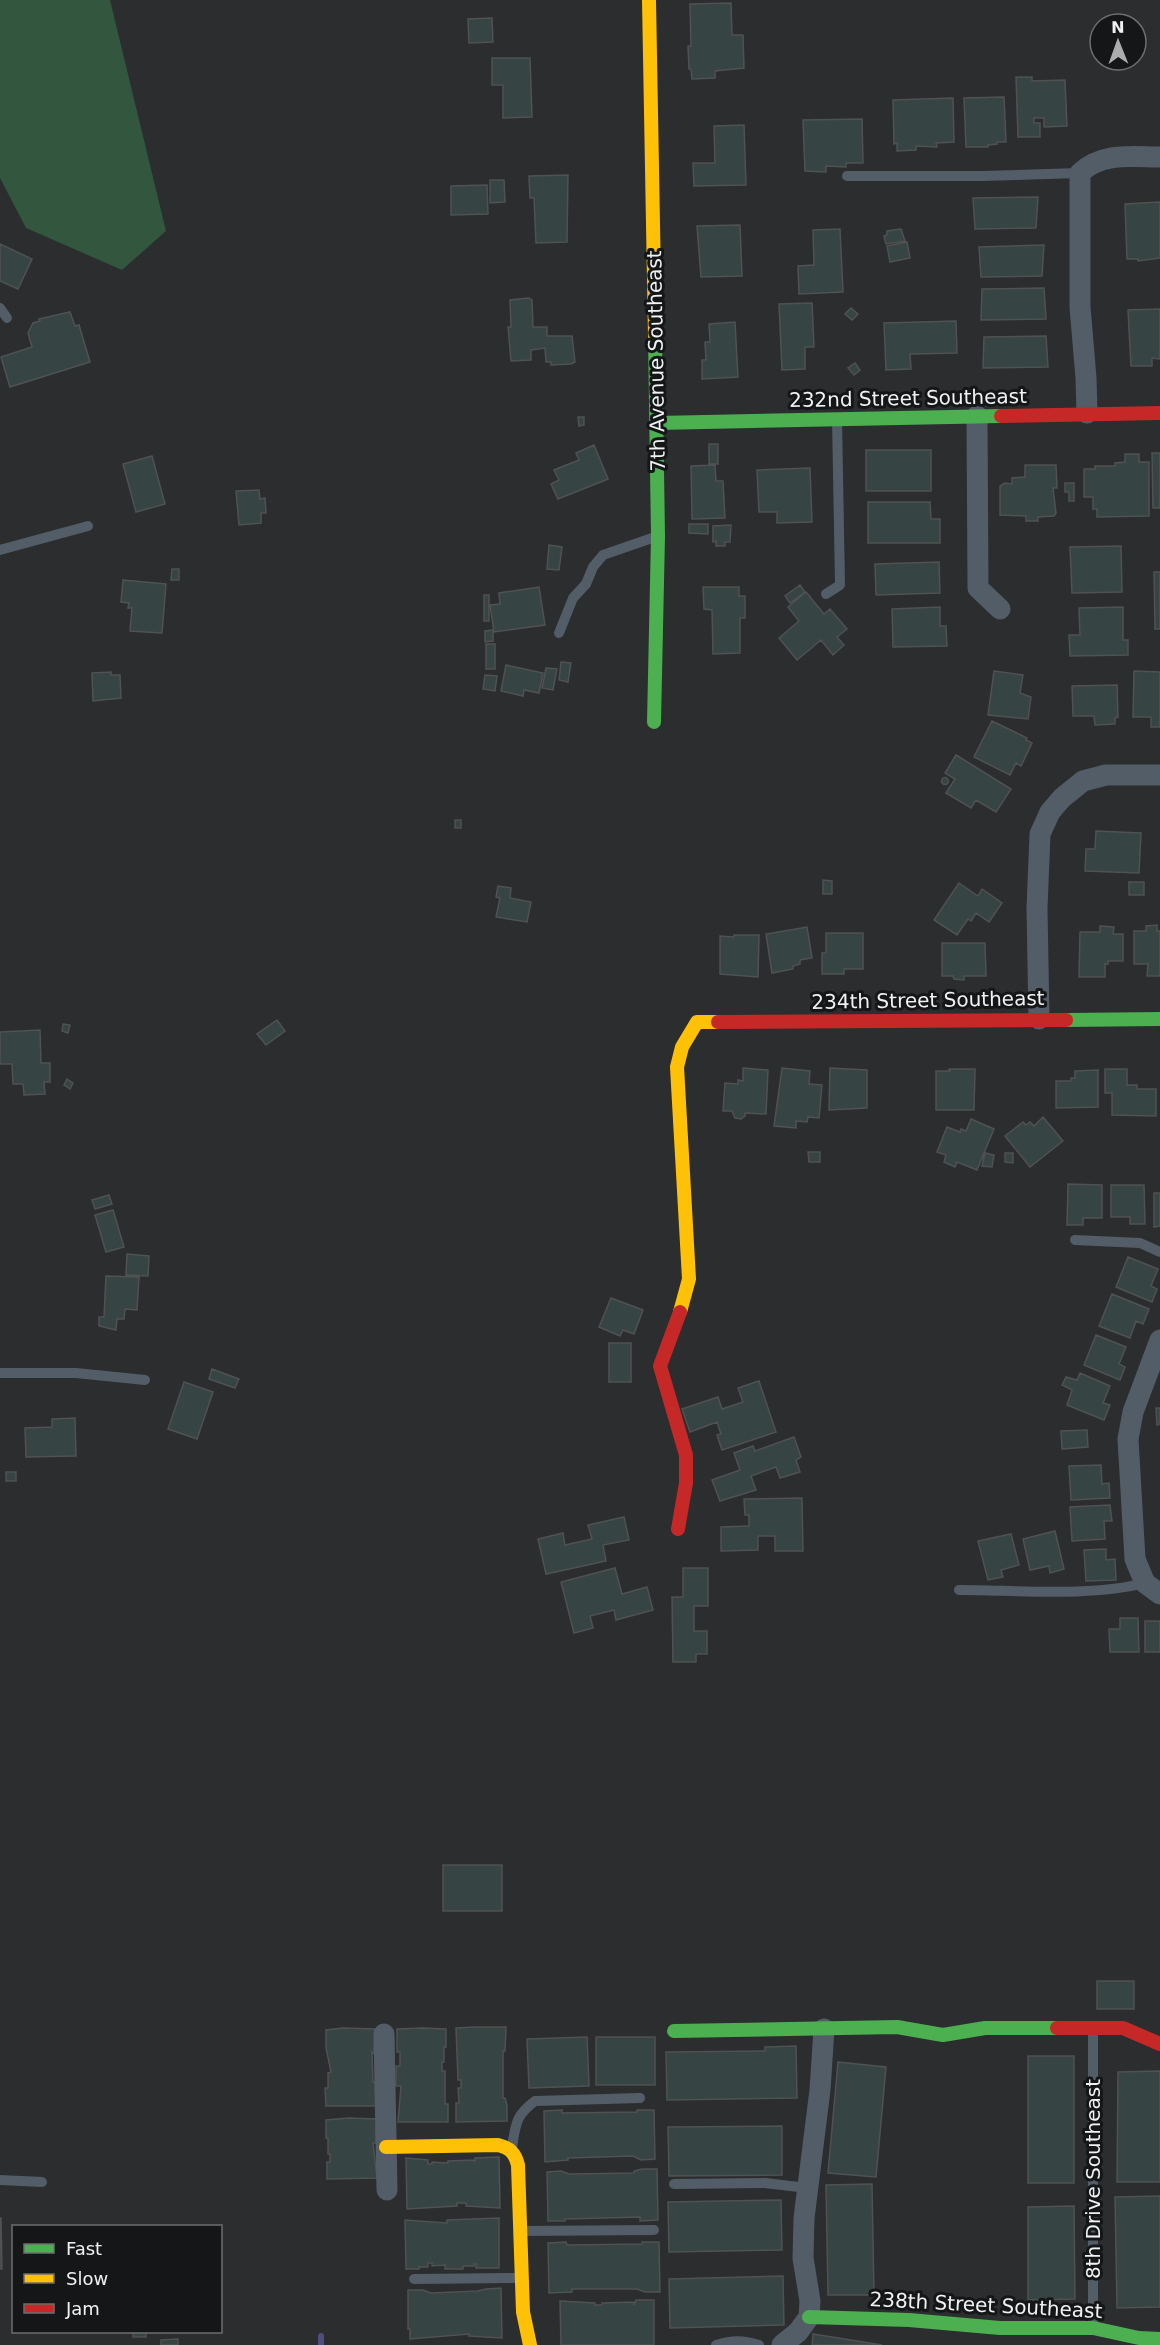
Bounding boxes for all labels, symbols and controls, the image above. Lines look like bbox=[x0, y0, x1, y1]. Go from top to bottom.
north arrow bbox=[1088, 12, 1148, 72]
text: N bbox=[1111, 18, 1125, 37]
street label: 7th Avenue Southeast bbox=[642, 250, 670, 472]
street label: 232nd Street Southeast bbox=[789, 384, 1027, 412]
street label: 234th Street Southeast bbox=[811, 986, 1045, 1014]
street label: 8th Drive Southeast bbox=[1081, 2079, 1105, 2279]
legend bbox=[12, 2225, 222, 2333]
text: Fast bbox=[66, 2238, 102, 2259]
text: Slow bbox=[66, 2268, 108, 2289]
street label: 238th Street Southeast bbox=[869, 2287, 1103, 2323]
text: Jam bbox=[65, 2298, 100, 2319]

